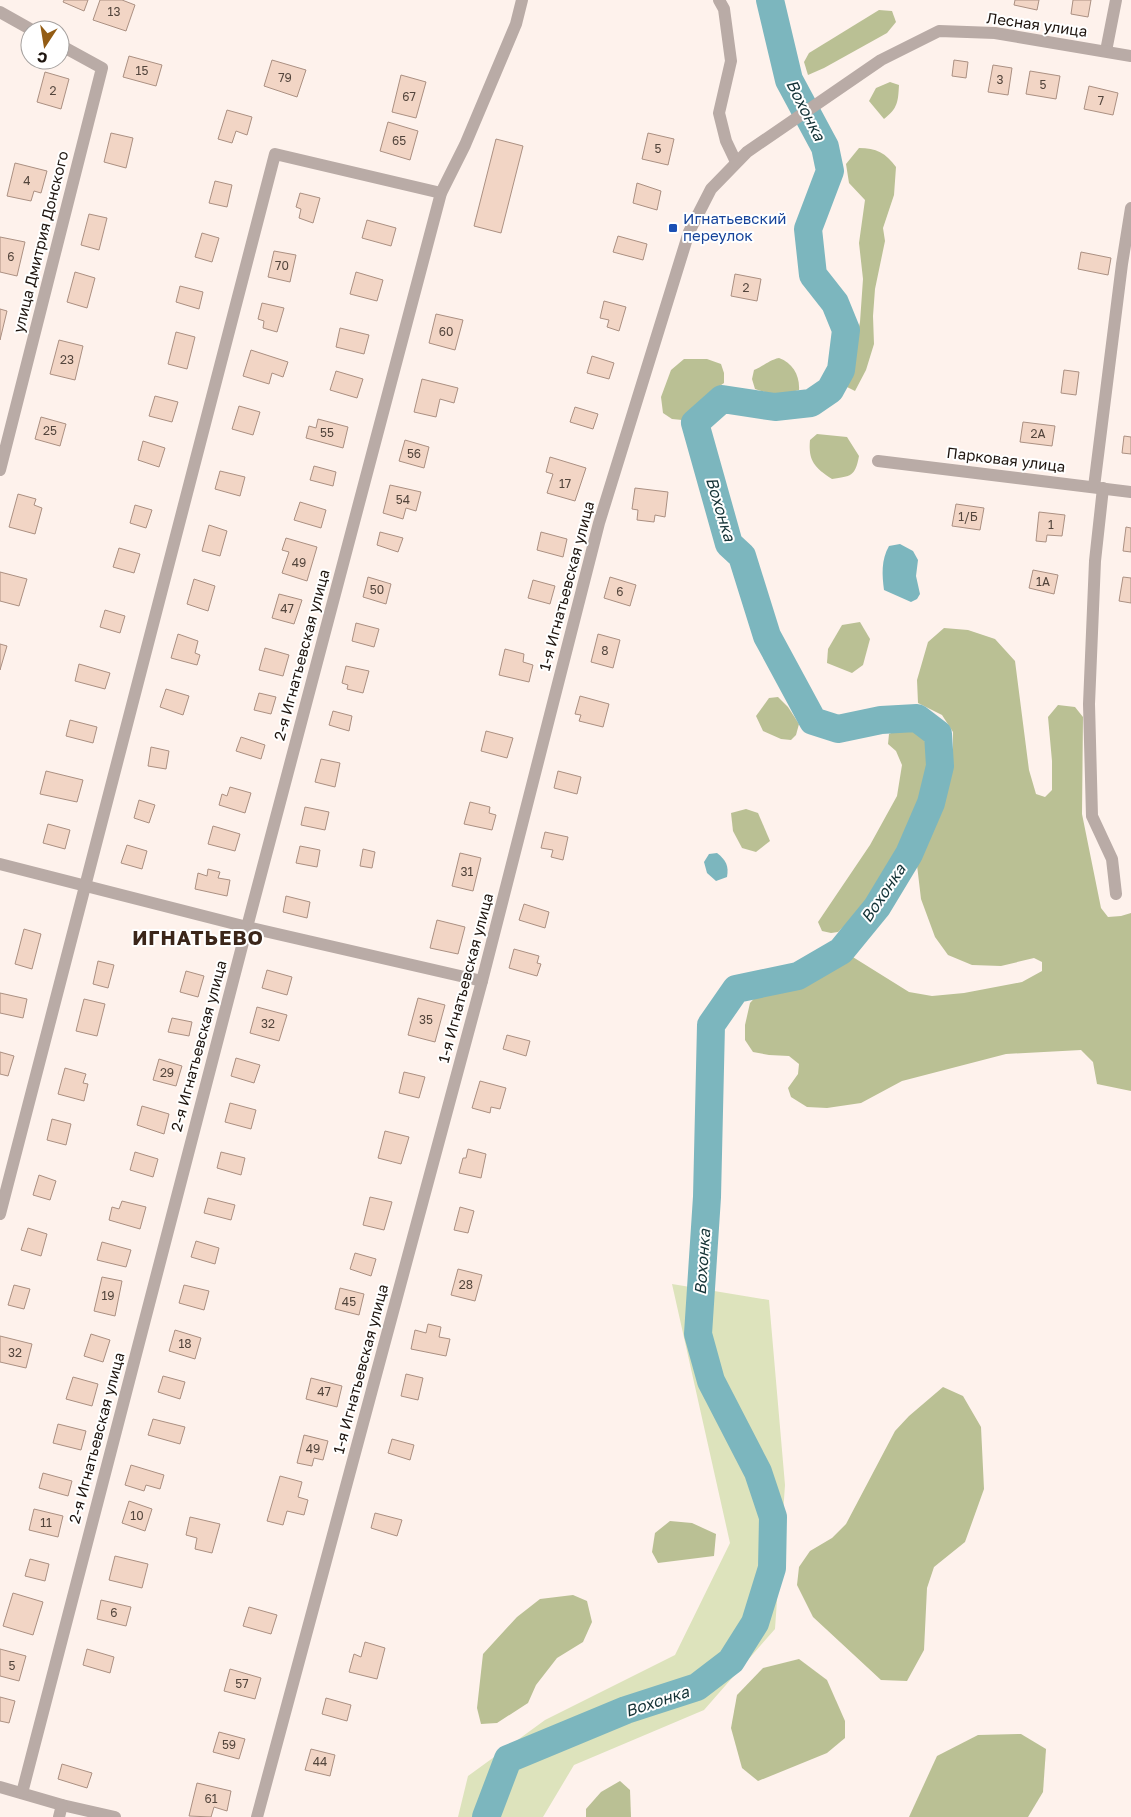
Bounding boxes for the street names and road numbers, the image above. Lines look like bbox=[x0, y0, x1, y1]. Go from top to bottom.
street label: Лесная улица bbox=[986, 8, 1089, 40]
street label: улица Дмитрия Донского bbox=[9, 149, 71, 335]
street label: Парковая улица bbox=[946, 443, 1067, 475]
street label: 1-я Игнатьевская улица bbox=[535, 499, 597, 673]
street label: 2-я Игнатьевская улица bbox=[270, 567, 333, 742]
street label: 1-я Игнатьевская улица bbox=[434, 891, 496, 1065]
street label: 2-я Игнатьевская улица bbox=[167, 958, 230, 1133]
street label: 1-я Игнатьевская улица bbox=[329, 1282, 391, 1456]
street label: 2-я Игнатьевская улица bbox=[65, 1350, 128, 1525]

